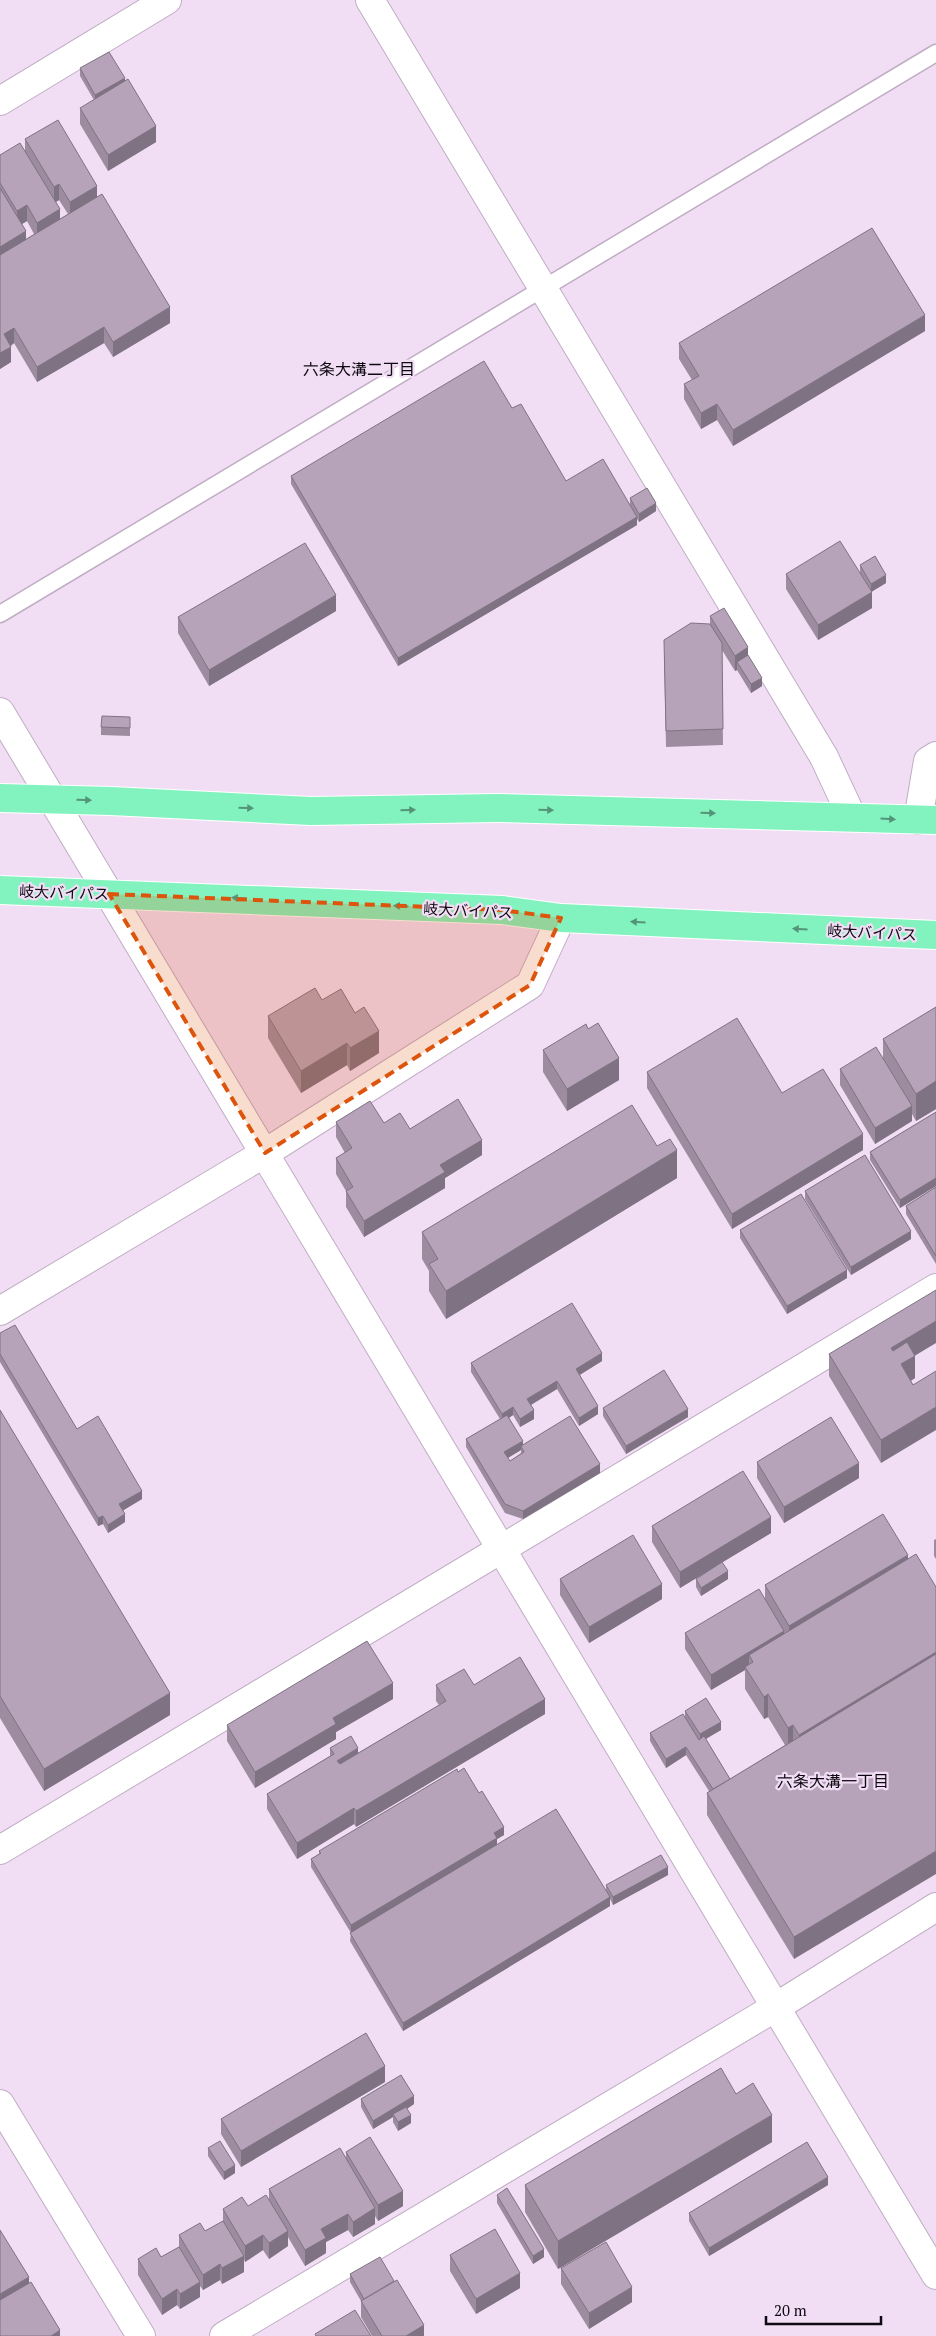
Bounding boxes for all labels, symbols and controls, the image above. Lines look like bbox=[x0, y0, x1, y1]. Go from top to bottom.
district label: 六条大溝二丁目 bbox=[303, 358, 415, 380]
one-way arrow bbox=[76, 796, 92, 804]
one-way arrow bbox=[238, 805, 254, 813]
one-way arrow bbox=[401, 805, 417, 813]
one-way arrow bbox=[538, 806, 554, 814]
one-way arrow bbox=[700, 810, 716, 818]
one-way arrow bbox=[880, 815, 896, 823]
street label: 岐大バイパス bbox=[19, 880, 109, 904]
one-way arrow bbox=[230, 894, 246, 902]
street label: 岐大バイパス bbox=[423, 898, 513, 922]
one-way arrow bbox=[393, 902, 409, 910]
one-way arrow bbox=[629, 917, 645, 925]
street label: 岐大バイパス bbox=[827, 920, 917, 944]
one-way arrow bbox=[792, 924, 808, 932]
district label: 六条大溝一丁目 bbox=[777, 1770, 889, 1792]
scale bar bbox=[766, 2294, 881, 2326]
text: 20 m bbox=[774, 2300, 807, 2320]

